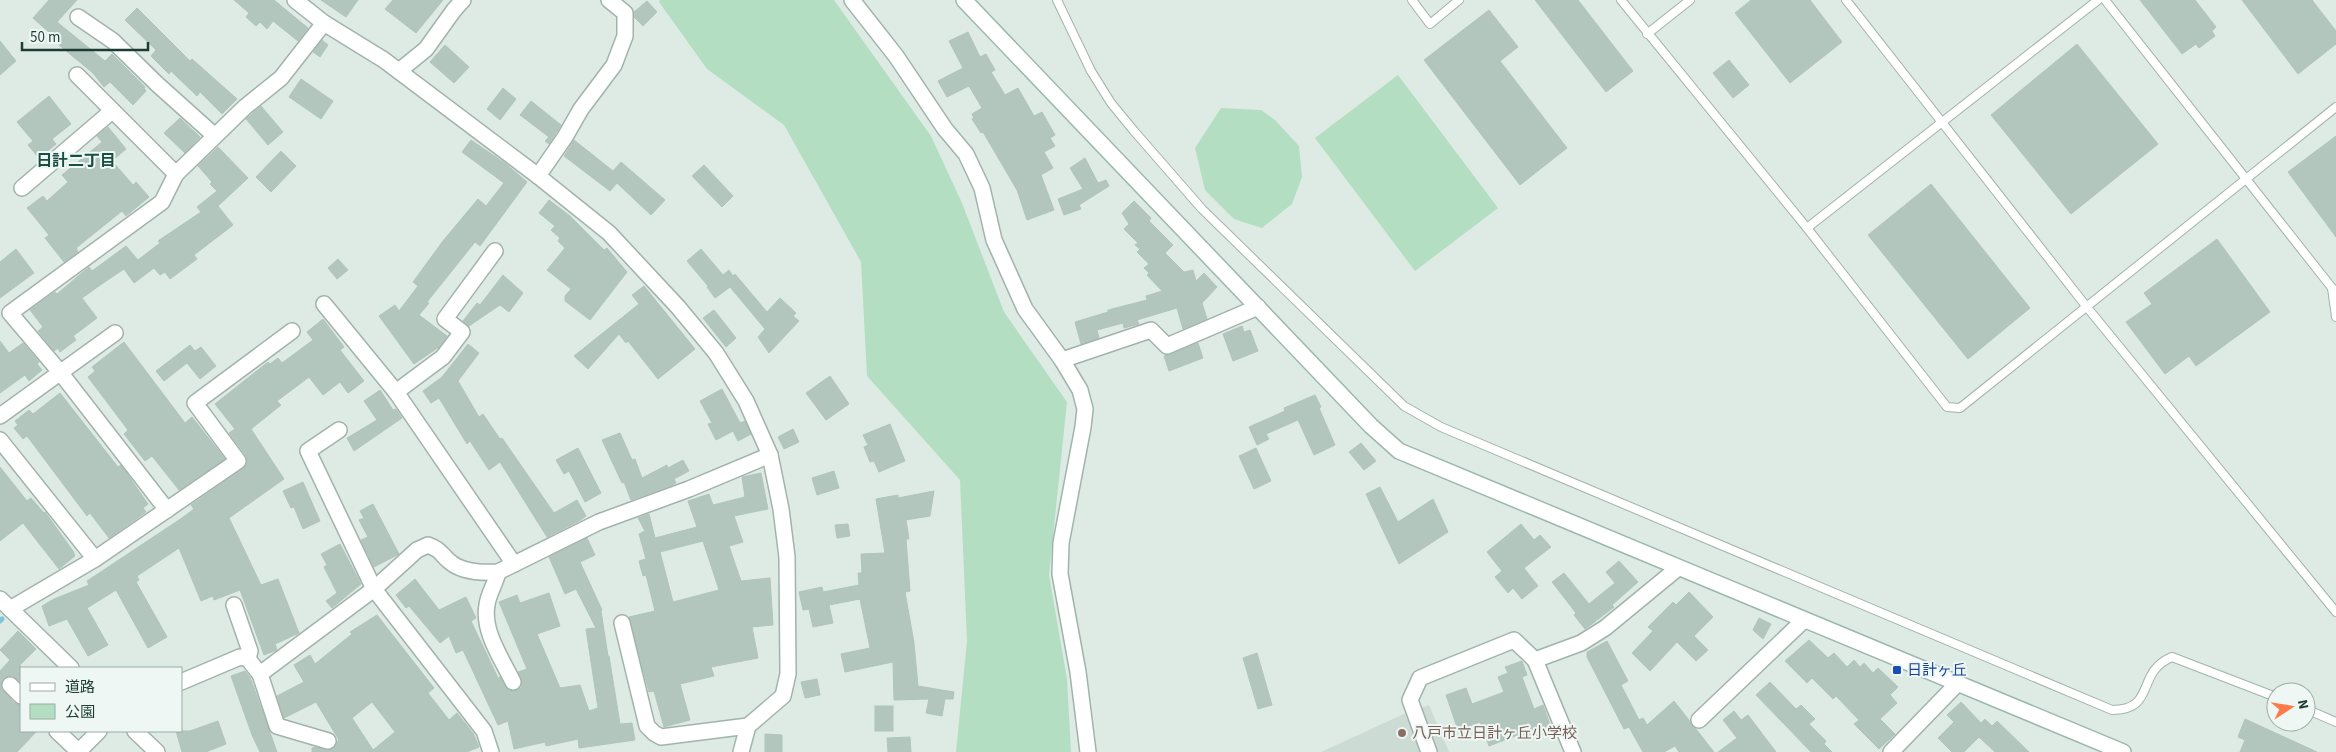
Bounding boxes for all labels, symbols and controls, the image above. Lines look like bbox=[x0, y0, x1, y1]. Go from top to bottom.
scale bar bbox=[22, 20, 149, 52]
text: 50 m bbox=[30, 27, 60, 48]
district label: 日計二丁目 bbox=[36, 150, 116, 172]
place label: 日計ヶ丘 bbox=[1907, 660, 1967, 681]
marker: 日計ヶ丘 bbox=[1891, 664, 1903, 676]
legend bbox=[20, 667, 182, 732]
text: 道路 bbox=[65, 677, 95, 698]
north arrow bbox=[2266, 682, 2316, 732]
text: N bbox=[2292, 698, 2313, 711]
text: 公園 bbox=[65, 702, 95, 723]
place label: 八戸市立日計ヶ丘小学校 bbox=[1412, 723, 1577, 744]
marker: 八戸市立日計ヶ丘小学校 bbox=[1396, 727, 1408, 739]

